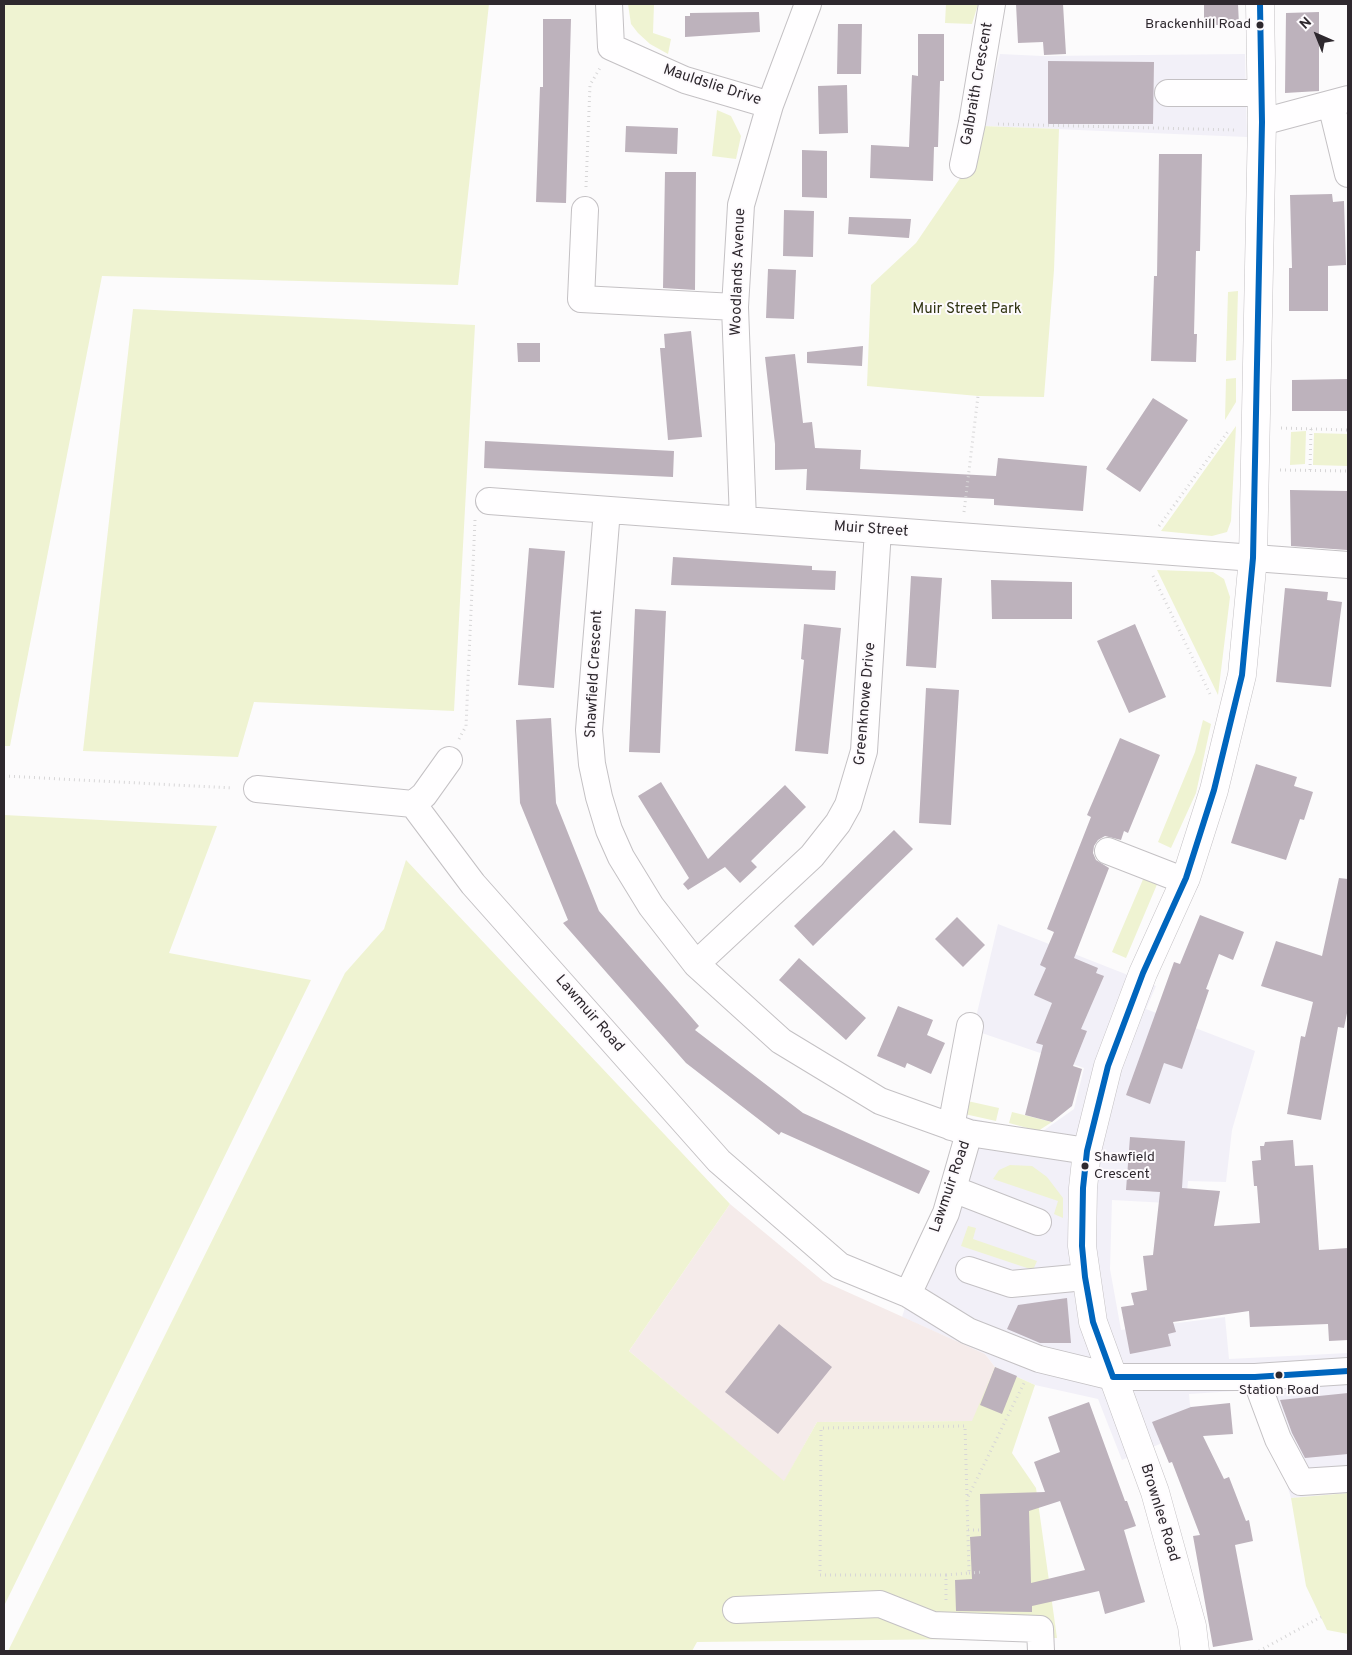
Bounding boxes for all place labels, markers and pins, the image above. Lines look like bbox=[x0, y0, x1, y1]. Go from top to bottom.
place label: Brackenhill Road bbox=[1145, 17, 1251, 33]
marker: Brackenhill Road bbox=[1255, 20, 1265, 30]
place label: Shawfield Crescent bbox=[1094, 1150, 1155, 1182]
marker: Shawfield Crescent bbox=[1080, 1161, 1090, 1171]
marker: Station Road bbox=[1274, 1370, 1284, 1380]
place label: Station Road bbox=[1239, 1383, 1319, 1399]

